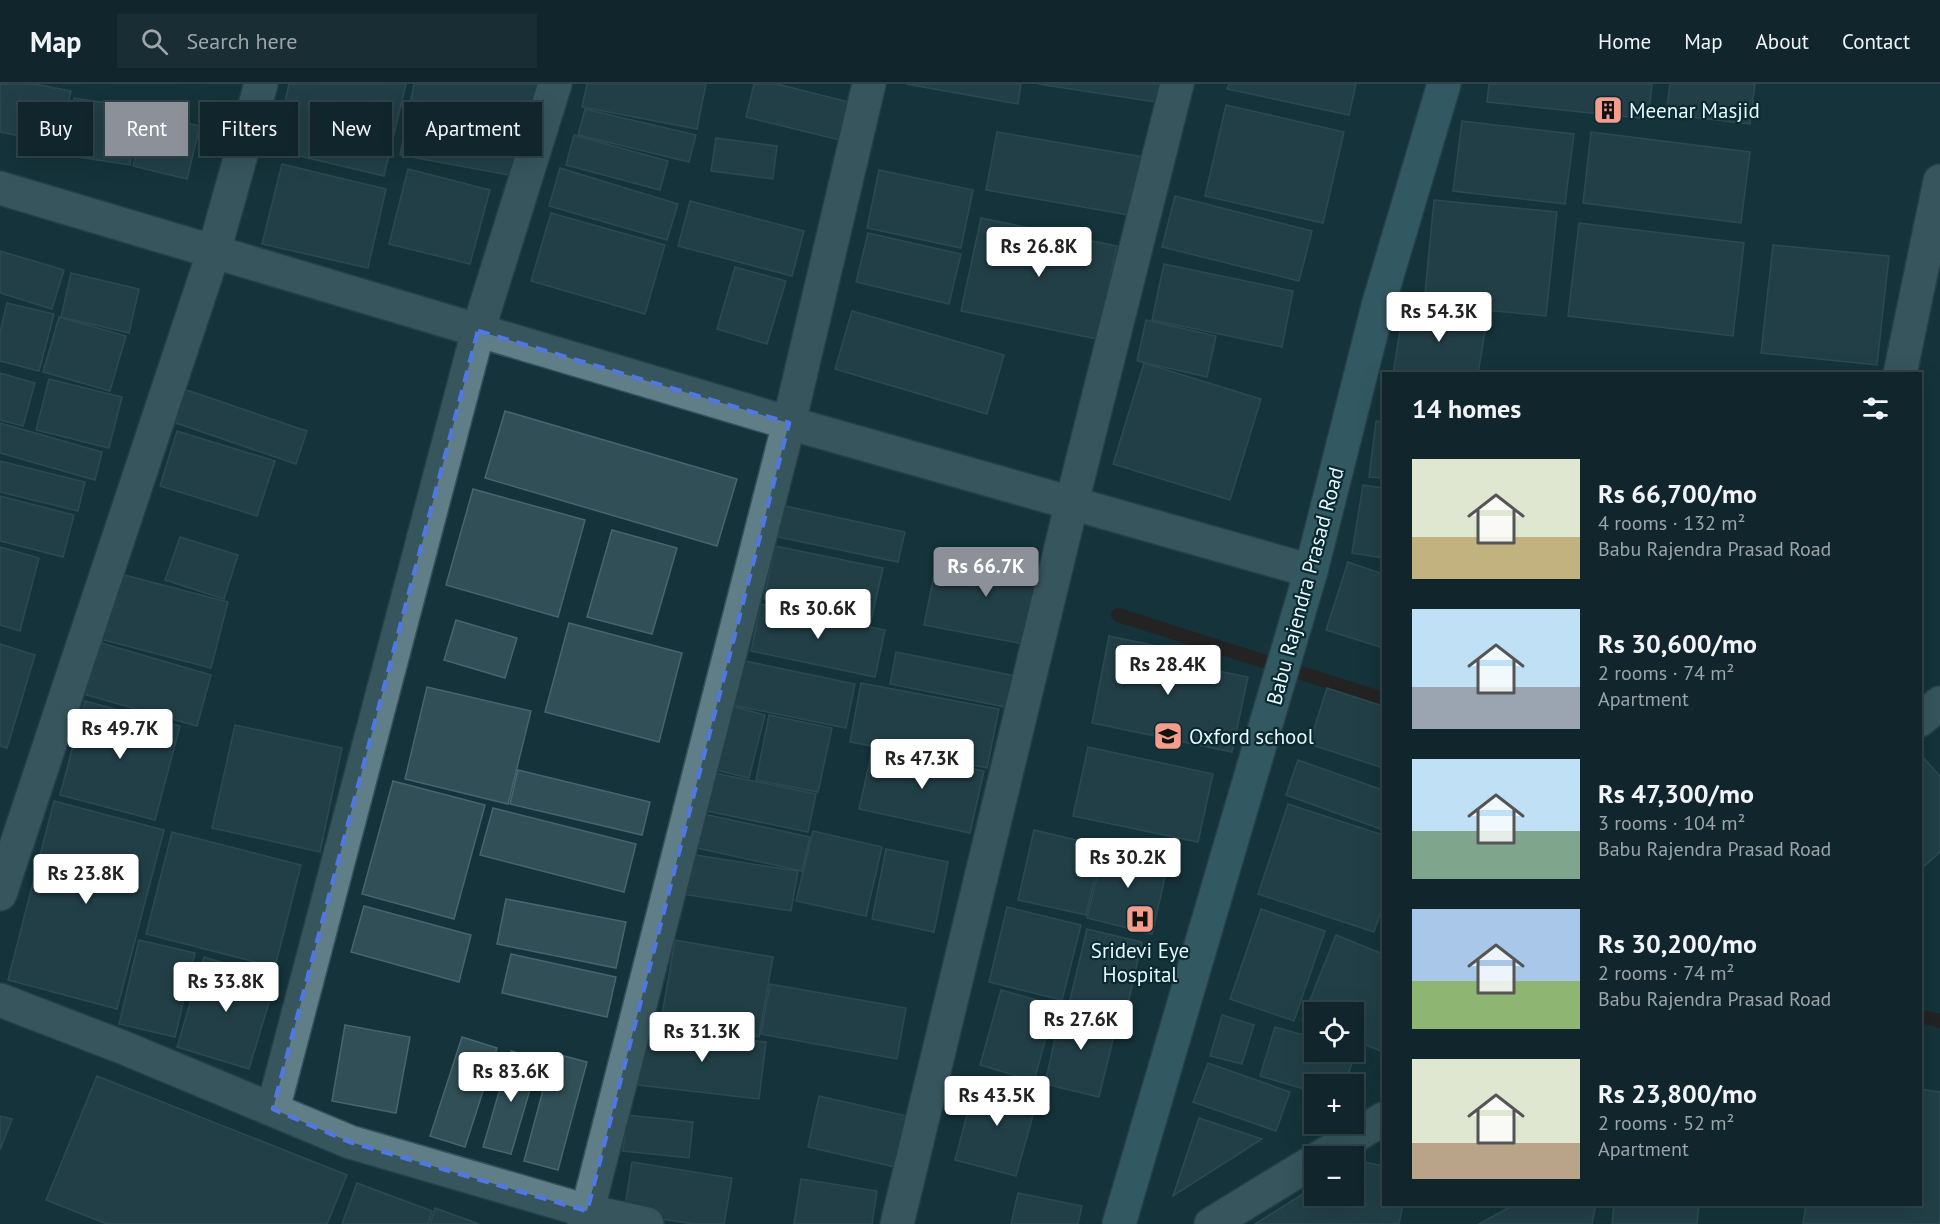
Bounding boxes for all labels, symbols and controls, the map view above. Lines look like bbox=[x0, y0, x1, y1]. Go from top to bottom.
search box bbox=[117, 14, 537, 68]
text: Map bbox=[30, 23, 81, 60]
icon: search bbox=[138, 25, 171, 58]
text: Search here bbox=[186, 27, 297, 55]
text: Home bbox=[1598, 28, 1651, 55]
text: Map bbox=[1684, 28, 1723, 55]
text: About bbox=[1756, 28, 1809, 55]
text: Contact bbox=[1842, 28, 1910, 55]
building icon: Meenar Masjid bbox=[1592, 94, 1624, 126]
place label: Meenar Masjid bbox=[1629, 97, 1760, 124]
chip: Buy bbox=[18, 102, 93, 156]
chip: Rent bbox=[105, 102, 188, 156]
chip: Filters bbox=[200, 102, 298, 156]
chip: New bbox=[310, 102, 392, 156]
chip: Apartment bbox=[404, 102, 542, 156]
pin: Rs 26.8K bbox=[977, 227, 1101, 278]
text: Rs 26.8K bbox=[1001, 233, 1077, 259]
pin: Rs 54.3K bbox=[1377, 292, 1501, 343]
text: Rs 54.3K bbox=[1401, 298, 1477, 324]
text: 14 homes bbox=[1412, 392, 1521, 425]
icon: filters bbox=[1859, 392, 1892, 425]
street label: Babu Rajendra Prasad Road bbox=[1260, 464, 1350, 708]
text: Rs 66,700/mo bbox=[1598, 477, 1757, 510]
icon: home bbox=[1460, 483, 1532, 555]
text: 4 rooms · 132 m² bbox=[1598, 510, 1745, 536]
text: Babu Rajendra Prasad Road bbox=[1598, 536, 1831, 562]
pin: Rs 66.7K bbox=[924, 547, 1048, 598]
text: Rs 66.7K bbox=[948, 553, 1024, 579]
pin: Rs 30.6K bbox=[756, 589, 880, 640]
text: Rs 30.6K bbox=[780, 595, 856, 621]
text: Rs 30,600/mo bbox=[1598, 627, 1757, 660]
icon: home bbox=[1460, 633, 1532, 705]
pin: Rs 28.4K bbox=[1106, 645, 1230, 696]
text: Rs 28.4K bbox=[1130, 651, 1206, 677]
text: 2 rooms · 74 m² bbox=[1598, 660, 1734, 686]
text: Apartment bbox=[1598, 686, 1689, 712]
pin: Rs 49.7K bbox=[58, 709, 182, 760]
text: Rs 49.7K bbox=[82, 715, 158, 741]
school or university icon: Oxford school bbox=[1152, 720, 1184, 752]
place label: Oxford school bbox=[1189, 723, 1314, 750]
pin: Rs 47.3K bbox=[860, 739, 984, 790]
text: Rs 47.3K bbox=[885, 745, 959, 771]
text: Rs 47,300/mo bbox=[1598, 777, 1754, 810]
icon: home bbox=[1460, 783, 1532, 855]
text: 3 rooms · 104 m² bbox=[1598, 810, 1745, 836]
text: Babu Rajendra Prasad Road bbox=[1598, 836, 1831, 862]
pin: Rs 30.2K bbox=[1066, 838, 1190, 889]
text: Rs 30.2K bbox=[1090, 844, 1166, 870]
pin: Rs 23.8K bbox=[24, 854, 148, 905]
text: Rs 23.8K bbox=[48, 860, 124, 886]
hospital icon: Sridevi Eye Hospital bbox=[1124, 903, 1156, 935]
text: Rs 30,200/mo bbox=[1598, 927, 1757, 960]
icon: home bbox=[1460, 933, 1532, 1005]
place label: Sridevi Eye Hospital bbox=[1091, 937, 1189, 988]
text: 2 rooms · 74 m² bbox=[1598, 960, 1734, 986]
pin: Rs 33.8K bbox=[164, 962, 288, 1013]
text: Rs 33.8K bbox=[188, 968, 264, 994]
text: Babu Rajendra Prasad Road bbox=[1598, 986, 1831, 1012]
pin: Rs 27.6K bbox=[1019, 1000, 1143, 1051]
map controls bbox=[1304, 1002, 1364, 1206]
button: locate bbox=[1304, 1002, 1364, 1062]
text: Rs 27.6K bbox=[1044, 1006, 1118, 1032]
pin: Rs 31.3K bbox=[640, 1012, 764, 1063]
text: Rs 31.3K bbox=[664, 1018, 740, 1044]
pin: Rs 83.6K bbox=[449, 1052, 573, 1103]
text: Rs 83.6K bbox=[473, 1058, 549, 1084]
button: + bbox=[1304, 1074, 1364, 1134]
pin: Rs 43.5K bbox=[935, 1076, 1059, 1127]
text: Rs 23,800/mo bbox=[1598, 1077, 1757, 1110]
text: Rs 43.5K bbox=[959, 1082, 1035, 1108]
icon: home bbox=[1460, 1083, 1532, 1155]
text: 2 rooms · 52 m² bbox=[1598, 1110, 1734, 1136]
text: Apartment bbox=[1598, 1136, 1689, 1162]
button: − bbox=[1304, 1146, 1364, 1206]

